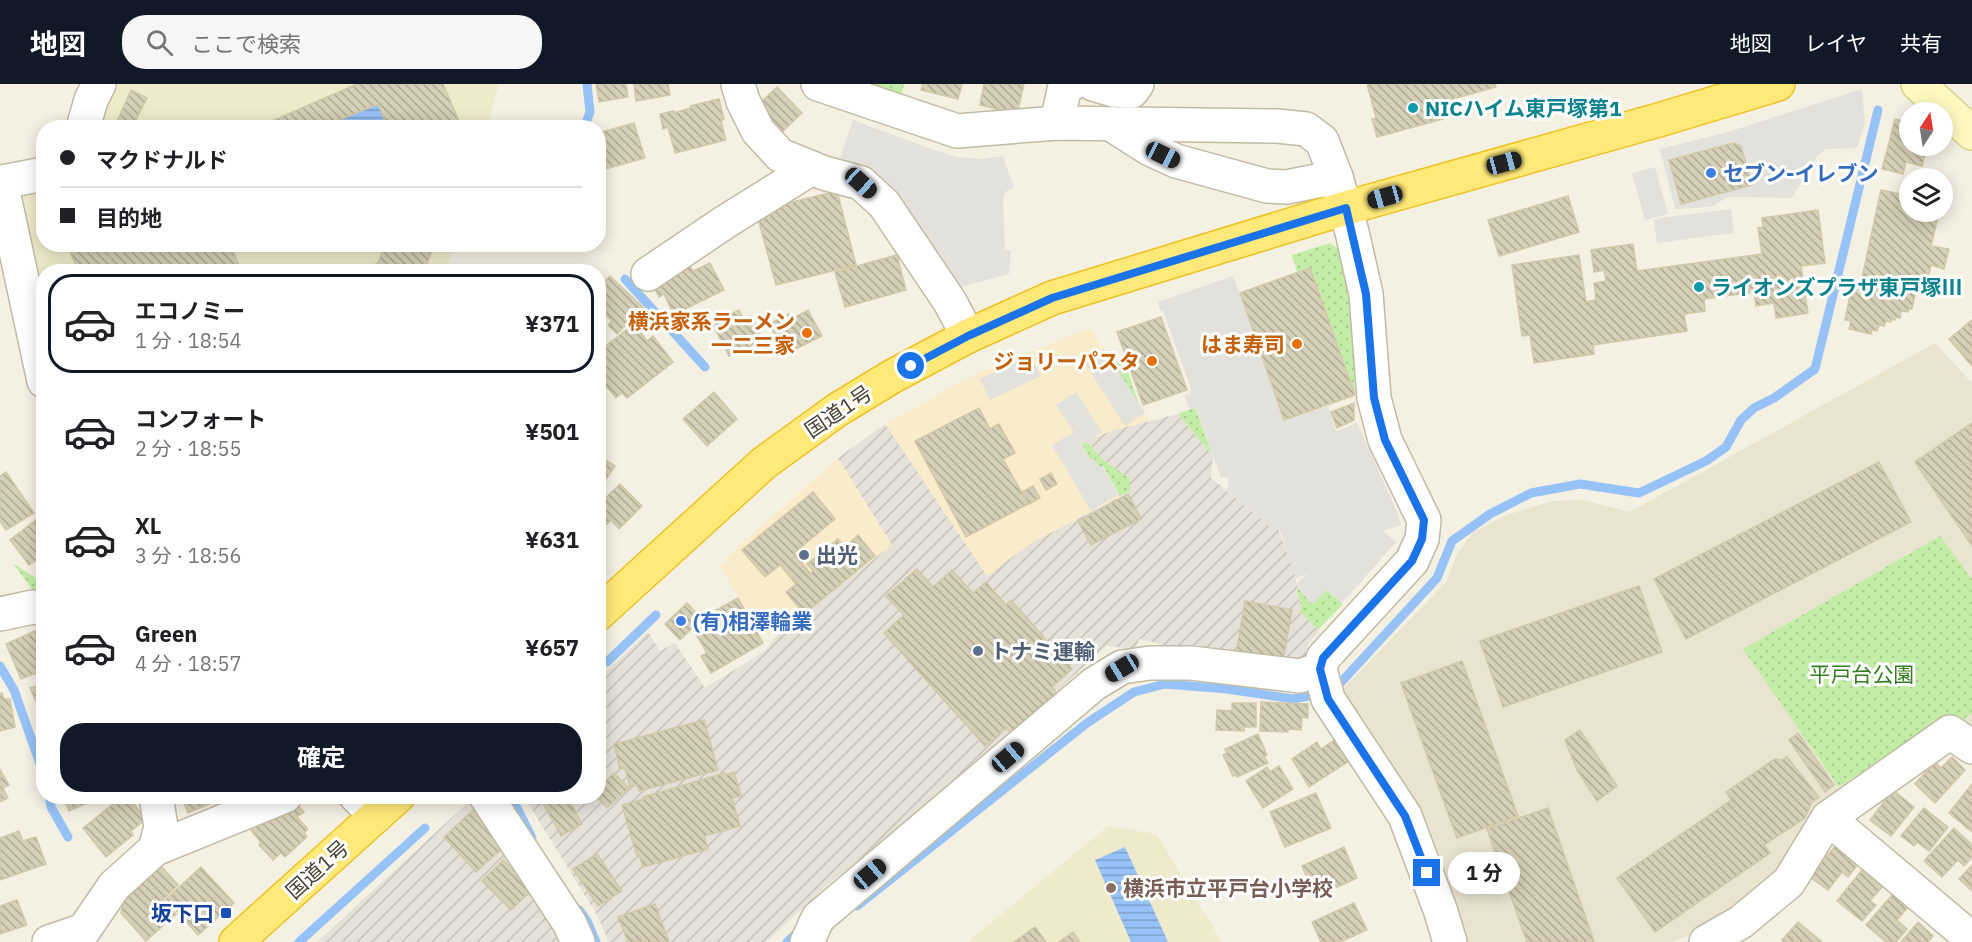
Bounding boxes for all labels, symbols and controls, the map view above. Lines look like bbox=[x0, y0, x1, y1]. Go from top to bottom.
search box bbox=[122, 15, 542, 69]
text: 地図 bbox=[30, 25, 86, 62]
icon: search bbox=[143, 26, 176, 59]
text: ここで検索 bbox=[191, 29, 301, 58]
text: 地図 bbox=[1730, 29, 1772, 57]
text: レイヤ bbox=[1805, 29, 1867, 57]
text: 共有 bbox=[1900, 29, 1942, 57]
place label: NICハイム東戸塚第1 bbox=[1425, 94, 1622, 122]
marker: NICハイム東戸塚第1 bbox=[1406, 101, 1420, 115]
north arrow bbox=[1899, 102, 1953, 156]
map controls bbox=[1899, 102, 1953, 222]
car bbox=[1143, 139, 1183, 171]
text: マクドナルド bbox=[96, 145, 228, 174]
car bbox=[1484, 150, 1524, 176]
place label: セブン-イレブン bbox=[1723, 159, 1878, 187]
car bbox=[842, 164, 880, 202]
marker: セブン-イレブン bbox=[1704, 166, 1718, 180]
button: layers bbox=[1899, 168, 1953, 222]
car bbox=[1365, 183, 1405, 211]
text: 目的地 bbox=[96, 203, 162, 232]
place label: ライオンズプラザ東戸塚Ⅲ bbox=[1711, 273, 1963, 301]
marker: ライオンズプラザ東戸塚Ⅲ bbox=[1692, 280, 1706, 294]
text: エコノミー bbox=[135, 296, 245, 325]
icon: car bbox=[63, 297, 117, 351]
place label: 横浜家系ラーメン 一二三家 bbox=[628, 307, 795, 359]
text: ¥371 bbox=[525, 309, 579, 338]
marker: 横浜家系ラーメン 一二三家 bbox=[800, 326, 814, 340]
text: 1 分 · 18:54 bbox=[135, 327, 242, 354]
place label: はま寿司 bbox=[1201, 330, 1285, 358]
marker: はま寿司 bbox=[1290, 337, 1304, 351]
place label: ジョリーパスタ bbox=[993, 347, 1140, 375]
route start bbox=[897, 352, 924, 379]
marker: ジョリーパスタ bbox=[1145, 354, 1159, 368]
street label: 国道1号 bbox=[799, 378, 877, 444]
text: コンフォート bbox=[135, 404, 266, 433]
icon: car bbox=[63, 405, 117, 459]
text: ¥501 bbox=[525, 417, 579, 446]
text: 2 分 · 18:55 bbox=[135, 435, 242, 462]
text: XL bbox=[135, 511, 161, 540]
icon: car bbox=[63, 513, 117, 567]
text: ¥631 bbox=[525, 525, 579, 554]
place label: 出光 bbox=[816, 541, 858, 569]
text: 3 分 · 18:56 bbox=[135, 542, 242, 569]
marker: 出光 bbox=[797, 548, 811, 562]
place label: (有)相澤輪業 bbox=[693, 607, 812, 635]
marker: (有)相澤輪業 bbox=[674, 614, 688, 628]
text: Green bbox=[135, 619, 197, 648]
icon: car bbox=[63, 621, 117, 675]
text: ¥657 bbox=[525, 633, 579, 662]
place label: トナミ運輸 bbox=[990, 637, 1095, 665]
marker: トナミ運輸 bbox=[971, 644, 985, 658]
text: 4 分 · 18:57 bbox=[135, 650, 242, 677]
car bbox=[1102, 651, 1142, 685]
park label: 平戸台公園 bbox=[1810, 660, 1915, 688]
button: 確定 bbox=[60, 723, 582, 792]
car bbox=[988, 739, 1028, 775]
street label: 国道1号 bbox=[280, 833, 354, 905]
callout: 1 分 bbox=[1448, 852, 1520, 894]
car bbox=[850, 856, 890, 892]
route end bbox=[1413, 859, 1440, 886]
text: 1 分 bbox=[1466, 859, 1502, 886]
place label: 横浜市立平戸台小学校 bbox=[1123, 874, 1333, 902]
marker: 横浜市立平戸台小学校 bbox=[1104, 881, 1118, 895]
place label: 坂下口 bbox=[151, 899, 214, 927]
marker: 坂下口 bbox=[219, 906, 233, 920]

